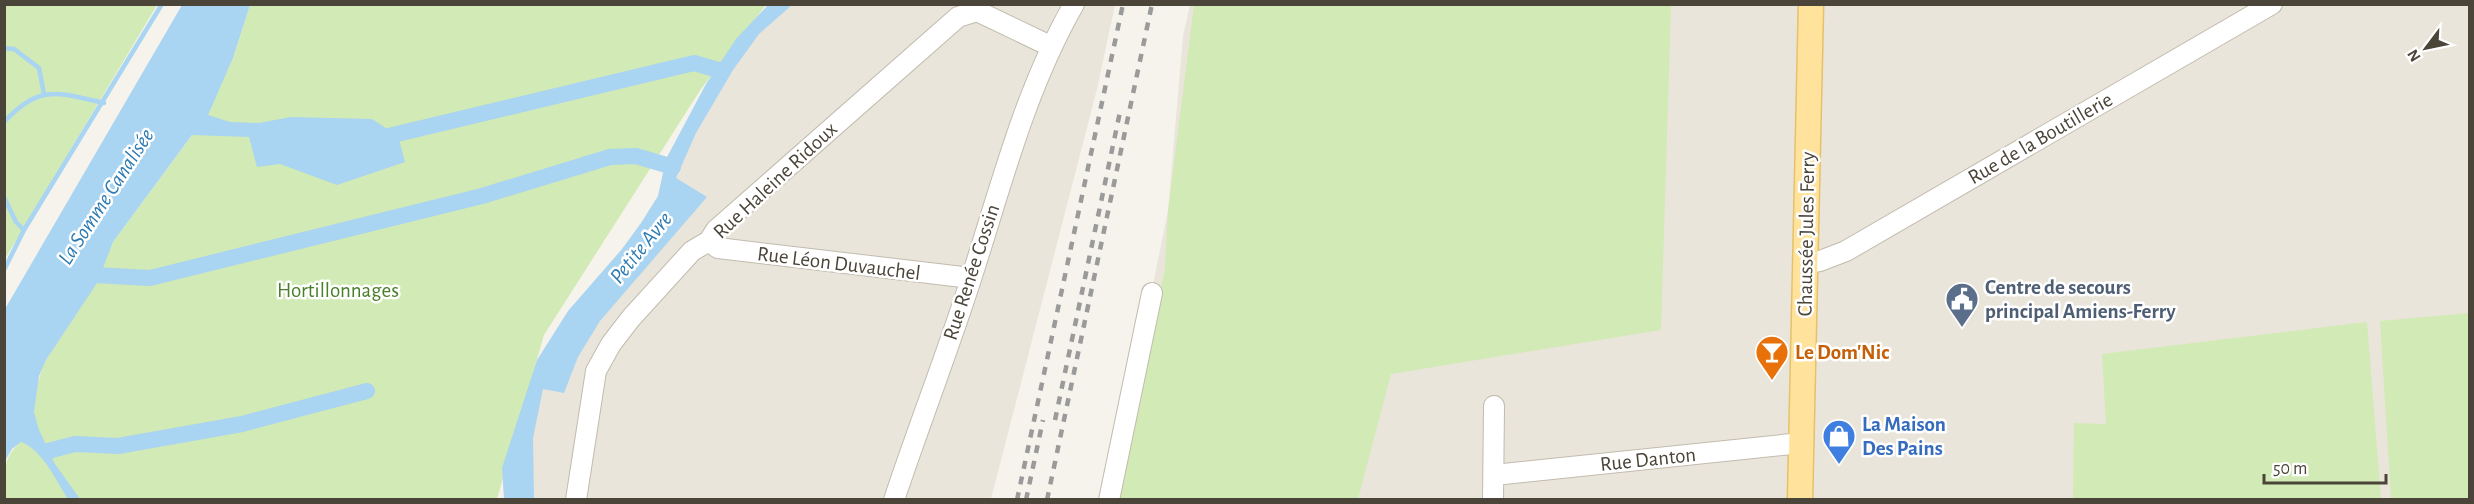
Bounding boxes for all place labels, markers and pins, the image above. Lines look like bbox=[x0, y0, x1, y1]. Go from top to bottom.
place label: Centre de secours principal Amiens-Ferry bbox=[1985, 277, 2176, 322]
public building icon: Centre de secours principal Amiens-Ferry bbox=[1944, 281, 1980, 328]
bar icon: Le Dom'Nic bbox=[1754, 334, 1790, 381]
place label: Le Dom'Nic bbox=[1795, 342, 1889, 363]
place label: La Maison Des Pains bbox=[1862, 414, 1946, 459]
shop icon: La Maison Des Pains bbox=[1821, 418, 1857, 465]

